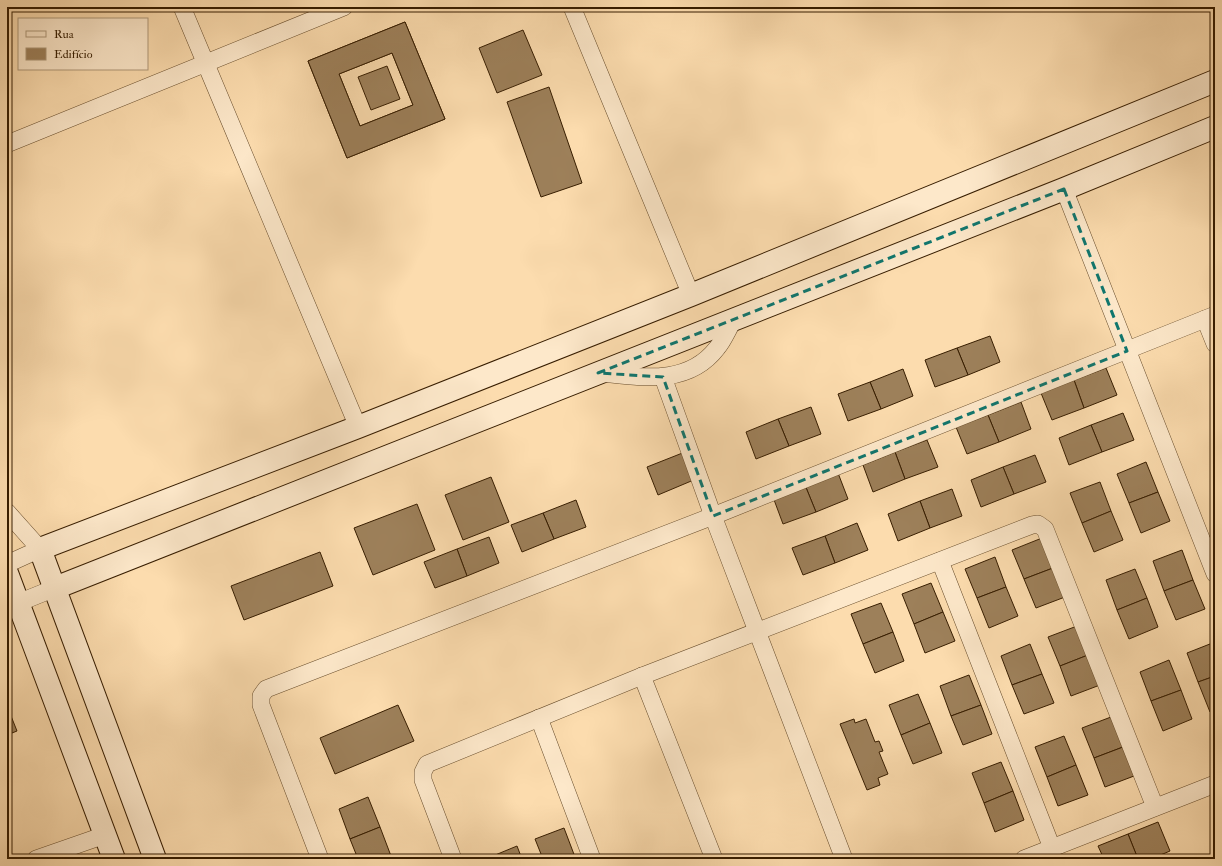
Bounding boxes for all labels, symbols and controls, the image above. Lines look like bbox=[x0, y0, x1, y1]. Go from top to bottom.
legend bbox=[18, 18, 148, 70]
text: Rua bbox=[54, 27, 75, 42]
text: Edifício bbox=[54, 47, 93, 62]

